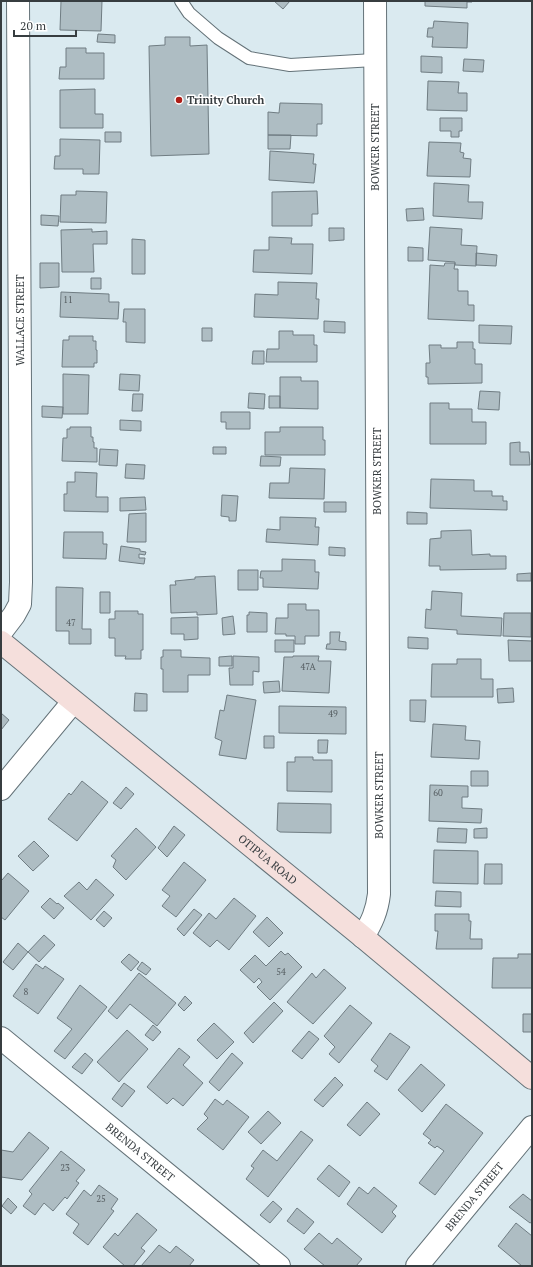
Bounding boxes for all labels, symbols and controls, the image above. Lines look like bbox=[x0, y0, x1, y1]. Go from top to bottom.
scale bar bbox=[14, 12, 76, 38]
text: 20 m bbox=[20, 18, 47, 33]
place label: Trinity Church bbox=[187, 93, 264, 107]
marker: Trinity Church bbox=[174, 95, 184, 105]
street label: BOWKER STREET bbox=[368, 103, 382, 191]
street label: WALLACE STREET bbox=[13, 274, 27, 366]
house number: 11 bbox=[63, 294, 73, 306]
street label: BOWKER STREET bbox=[370, 427, 384, 515]
house number: 47 bbox=[66, 617, 76, 629]
house number: 47A bbox=[300, 661, 316, 673]
house number: 49 bbox=[328, 708, 338, 720]
street label: BOWKER STREET bbox=[372, 751, 386, 839]
house number: 60 bbox=[433, 787, 443, 799]
street label: OTIPUA ROAD bbox=[235, 831, 300, 888]
house number: 54 bbox=[276, 966, 286, 978]
house number: 8 bbox=[24, 986, 29, 998]
street label: BRENDA STREET bbox=[103, 1120, 178, 1185]
street label: BRENDA STREET bbox=[442, 1159, 507, 1234]
house number: 23 bbox=[60, 1162, 70, 1174]
house number: 25 bbox=[96, 1193, 106, 1205]

